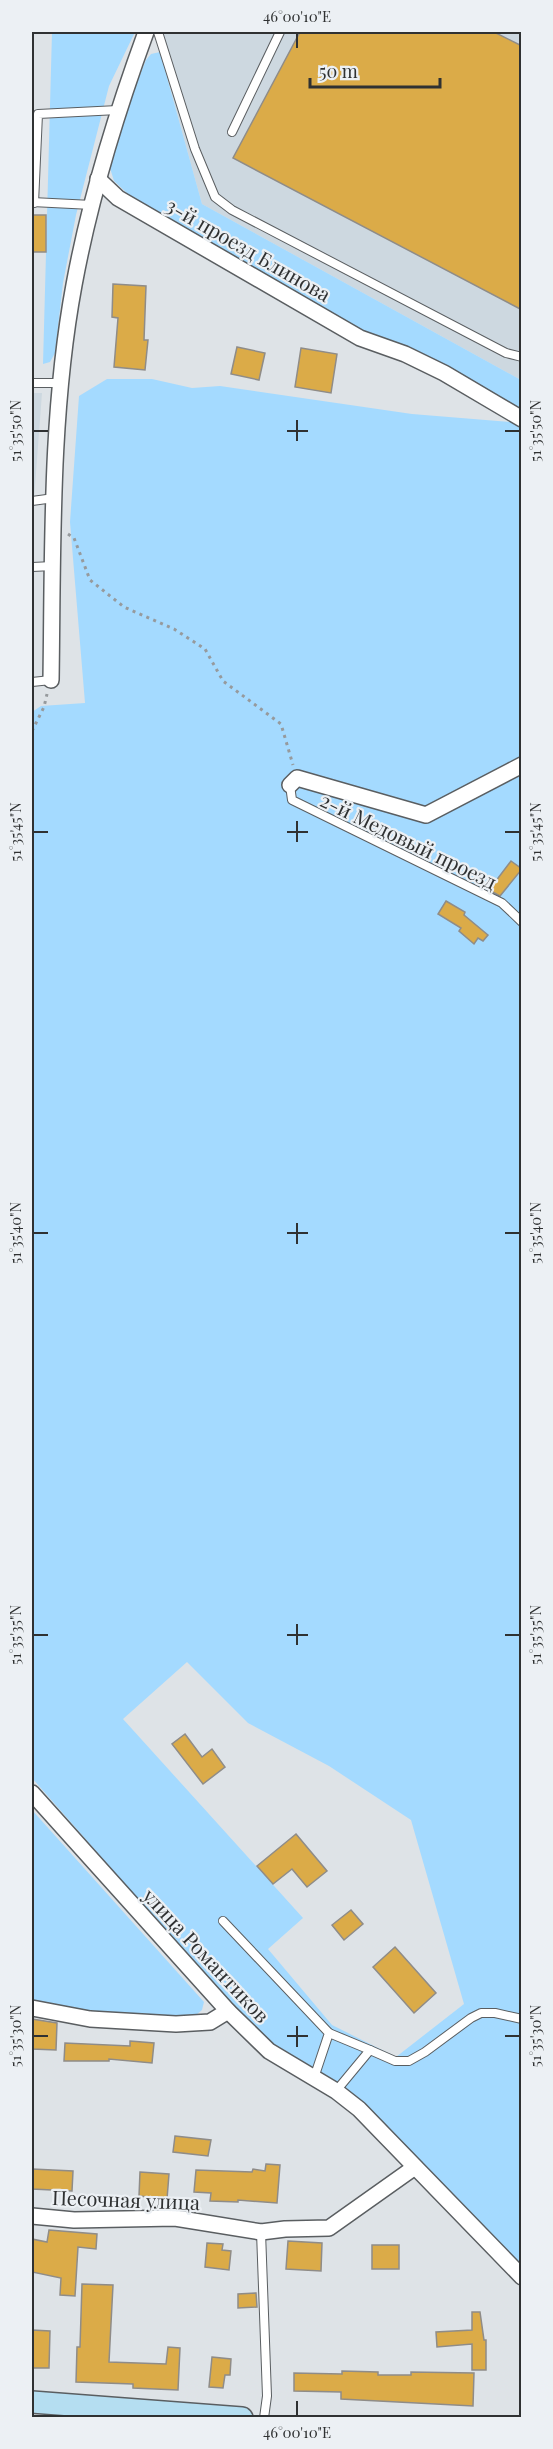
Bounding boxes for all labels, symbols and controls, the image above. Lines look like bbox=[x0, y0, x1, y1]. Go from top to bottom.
text: 46°00'10"E bbox=[263, 6, 331, 26]
scale bar bbox=[310, 51, 440, 89]
text: 50 m bbox=[319, 59, 358, 83]
street label: 3-й проезд Блинова bbox=[162, 191, 336, 307]
text: 51°35'50"N bbox=[5, 400, 25, 462]
text: 51°35'50"N bbox=[525, 400, 545, 462]
street label: 2-й Медовый проезд bbox=[316, 785, 502, 895]
text: 51°35'45"N bbox=[5, 802, 25, 862]
text: 51°35'45"N bbox=[525, 802, 545, 862]
text: 51°35'40"N bbox=[5, 1202, 25, 1264]
text: 51°35'40"N bbox=[525, 1202, 545, 1264]
text: 51°35'35"N bbox=[5, 1605, 25, 1665]
text: 51°35'35"N bbox=[525, 1605, 545, 1665]
street label: улица Романтиков bbox=[137, 1881, 276, 2028]
text: 51°35'30"N bbox=[5, 2004, 25, 2067]
text: 51°35'30"N bbox=[525, 2004, 545, 2067]
street label: Песочная улица bbox=[52, 2183, 200, 2215]
text: 46°00'10"E bbox=[263, 2422, 331, 2442]

